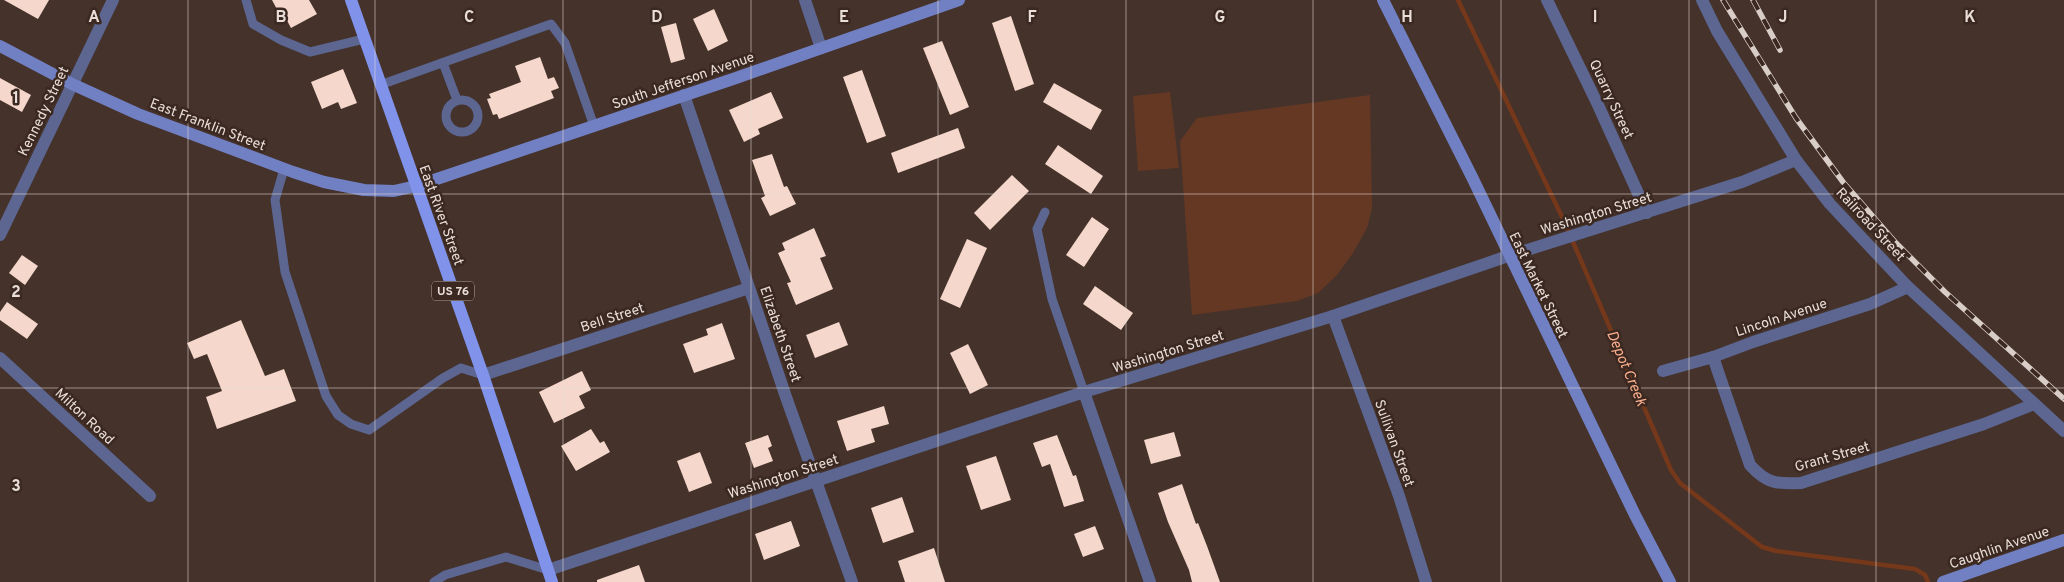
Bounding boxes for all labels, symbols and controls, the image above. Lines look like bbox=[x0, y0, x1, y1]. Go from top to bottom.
text: A bbox=[88, 8, 100, 28]
text: B bbox=[275, 8, 287, 28]
text: C bbox=[464, 8, 474, 28]
text: D bbox=[651, 8, 663, 28]
text: E bbox=[839, 8, 849, 28]
text: F bbox=[1027, 8, 1037, 28]
text: G bbox=[1215, 8, 1225, 28]
text: H bbox=[1401, 8, 1413, 28]
text: I bbox=[1593, 8, 1597, 28]
text: J bbox=[1779, 8, 1787, 28]
text: K bbox=[1964, 8, 1976, 28]
street label: South Jefferson Avenue bbox=[610, 49, 757, 114]
street label: Quarry Street bbox=[1585, 57, 1637, 142]
street label: Kennedy Street bbox=[15, 64, 73, 159]
text: 1 bbox=[13, 89, 19, 109]
street label: East Franklin Street bbox=[147, 96, 268, 155]
street label: East River Street bbox=[415, 163, 467, 268]
street label: Railroad Street bbox=[1832, 185, 1908, 265]
street label: Washington Street bbox=[1539, 189, 1654, 239]
street label: East Market Street bbox=[1505, 230, 1571, 342]
road number: US 76 bbox=[432, 282, 474, 300]
text: 2 bbox=[11, 283, 21, 303]
street label: Elizabeth Street bbox=[755, 284, 804, 385]
street label: Lincoln Avenue bbox=[1733, 296, 1829, 341]
street label: Bell Street bbox=[578, 300, 646, 337]
street label: Washington Street bbox=[1111, 327, 1226, 377]
water label: Depot Creek bbox=[1601, 328, 1650, 410]
street label: Milton Road bbox=[51, 385, 117, 449]
street label: Sullivan Street bbox=[1370, 398, 1417, 489]
street label: Grant Street bbox=[1793, 439, 1872, 476]
street label: Washington Street bbox=[726, 452, 841, 503]
text: 3 bbox=[11, 477, 21, 497]
street label: Caughlin Avenue bbox=[1947, 523, 2052, 573]

